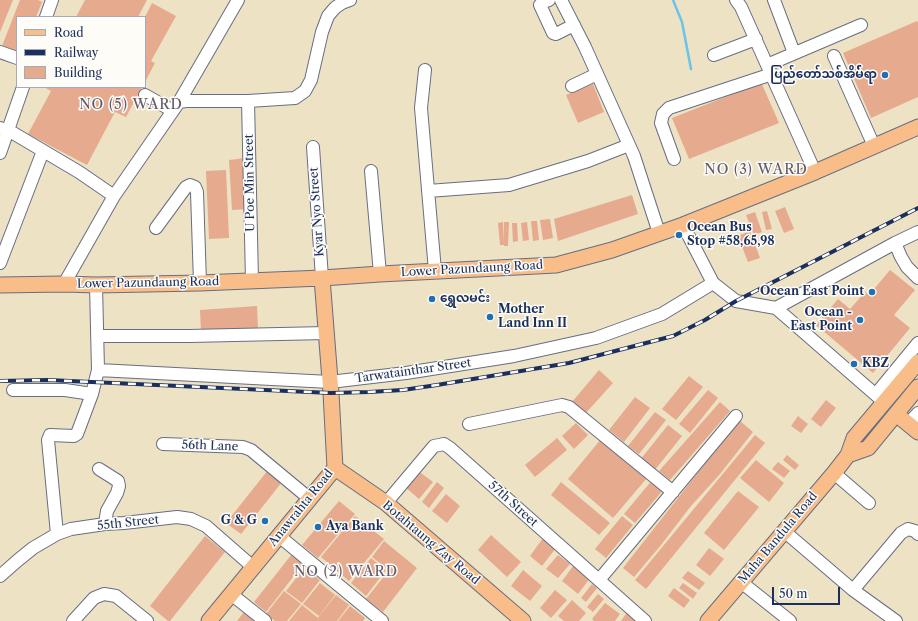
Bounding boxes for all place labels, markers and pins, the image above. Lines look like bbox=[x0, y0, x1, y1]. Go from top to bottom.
place label: ပြည်တော်သစ်အိမ််ရာ bbox=[770, 68, 877, 82]
marker: ပြည်တော်သစ်အိမ််ရာ bbox=[880, 70, 890, 80]
place label: Ocean Bus Stop #58,65,98 bbox=[687, 221, 775, 249]
marker: Ocean Bus Stop #58,65,98 bbox=[674, 230, 684, 240]
place label: Ocean East Point bbox=[760, 285, 864, 299]
marker: Ocean East Point bbox=[867, 287, 877, 297]
place label: ရွှေလမင်း bbox=[440, 292, 490, 306]
marker: ရွှေလမင်း bbox=[427, 294, 437, 304]
place label: Mother Land Inn II bbox=[498, 303, 567, 331]
place label: Ocean - East Point bbox=[790, 306, 852, 334]
marker: Mother Land Inn II bbox=[485, 312, 495, 322]
marker: Ocean - East Point bbox=[855, 315, 865, 325]
place label: KBZ bbox=[862, 357, 889, 371]
marker: KBZ bbox=[849, 359, 859, 369]
place label: G & G bbox=[221, 514, 257, 528]
marker: G & G bbox=[260, 516, 270, 526]
place label: Aya Bank bbox=[326, 520, 384, 534]
marker: Aya Bank bbox=[313, 522, 323, 532]

